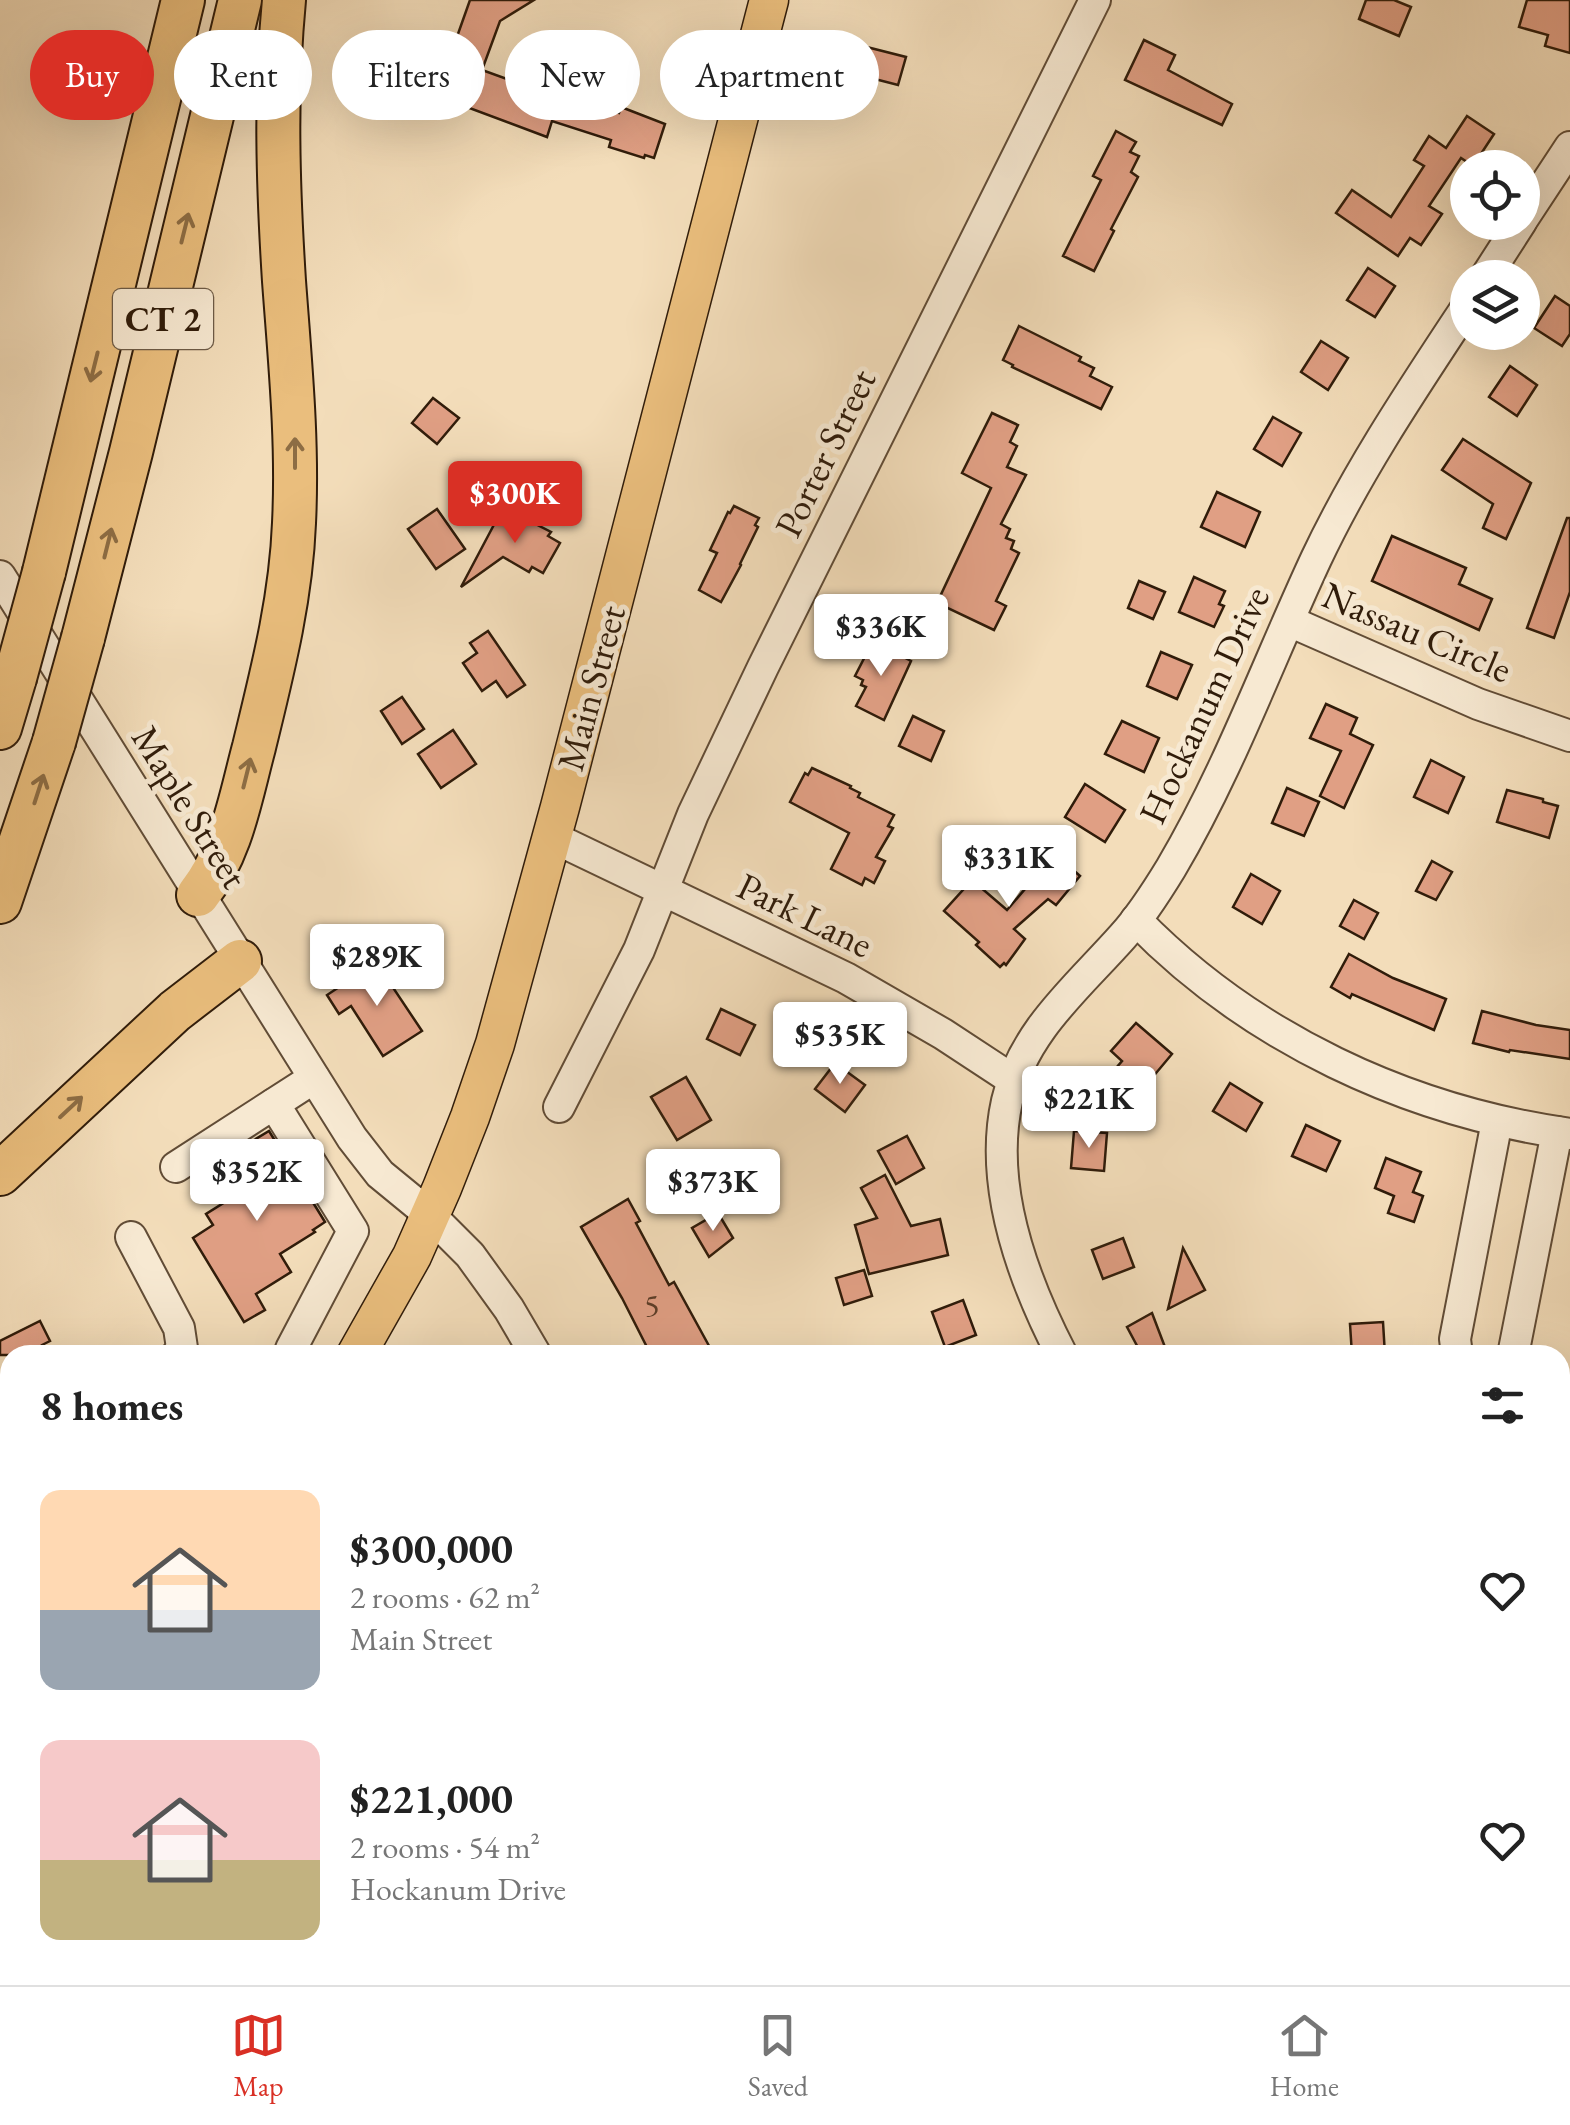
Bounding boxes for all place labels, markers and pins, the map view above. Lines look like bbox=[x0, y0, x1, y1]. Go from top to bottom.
pin: $300K bbox=[445, 461, 585, 546]
pin: $336K bbox=[811, 594, 951, 679]
pin: $331K bbox=[939, 825, 1079, 910]
pin: $289K bbox=[307, 924, 447, 1009]
pin: $535K bbox=[770, 1002, 910, 1087]
pin: $221K bbox=[1019, 1066, 1159, 1151]
pin: $352K bbox=[187, 1139, 327, 1224]
pin: $373K bbox=[643, 1149, 783, 1234]

